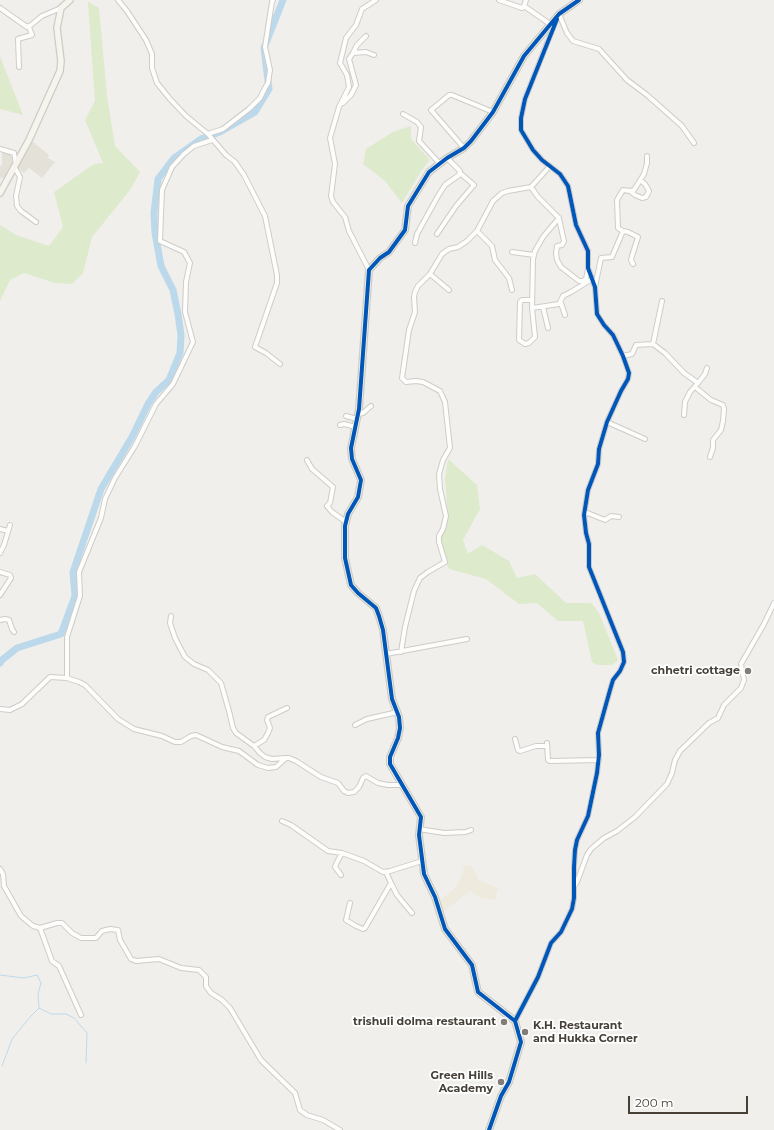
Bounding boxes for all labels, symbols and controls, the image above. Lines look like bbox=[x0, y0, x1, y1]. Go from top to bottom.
place label: chhetri cottage bbox=[651, 664, 740, 678]
marker: chhetri cottage bbox=[743, 666, 753, 676]
place label: trishuli dolma restaurant bbox=[353, 1015, 496, 1029]
marker: trishuli dolma restaurant bbox=[499, 1017, 509, 1027]
place label: K.H. Restaurant and Hukka Corner bbox=[533, 1019, 638, 1045]
marker: K.H. Restaurant and Hukka Corner bbox=[520, 1027, 530, 1037]
place label: Green Hills Academy bbox=[431, 1069, 493, 1095]
marker: Green Hills Academy bbox=[496, 1077, 506, 1087]
scale bar bbox=[630, 1088, 750, 1114]
text: 200 m bbox=[635, 1095, 674, 1110]

